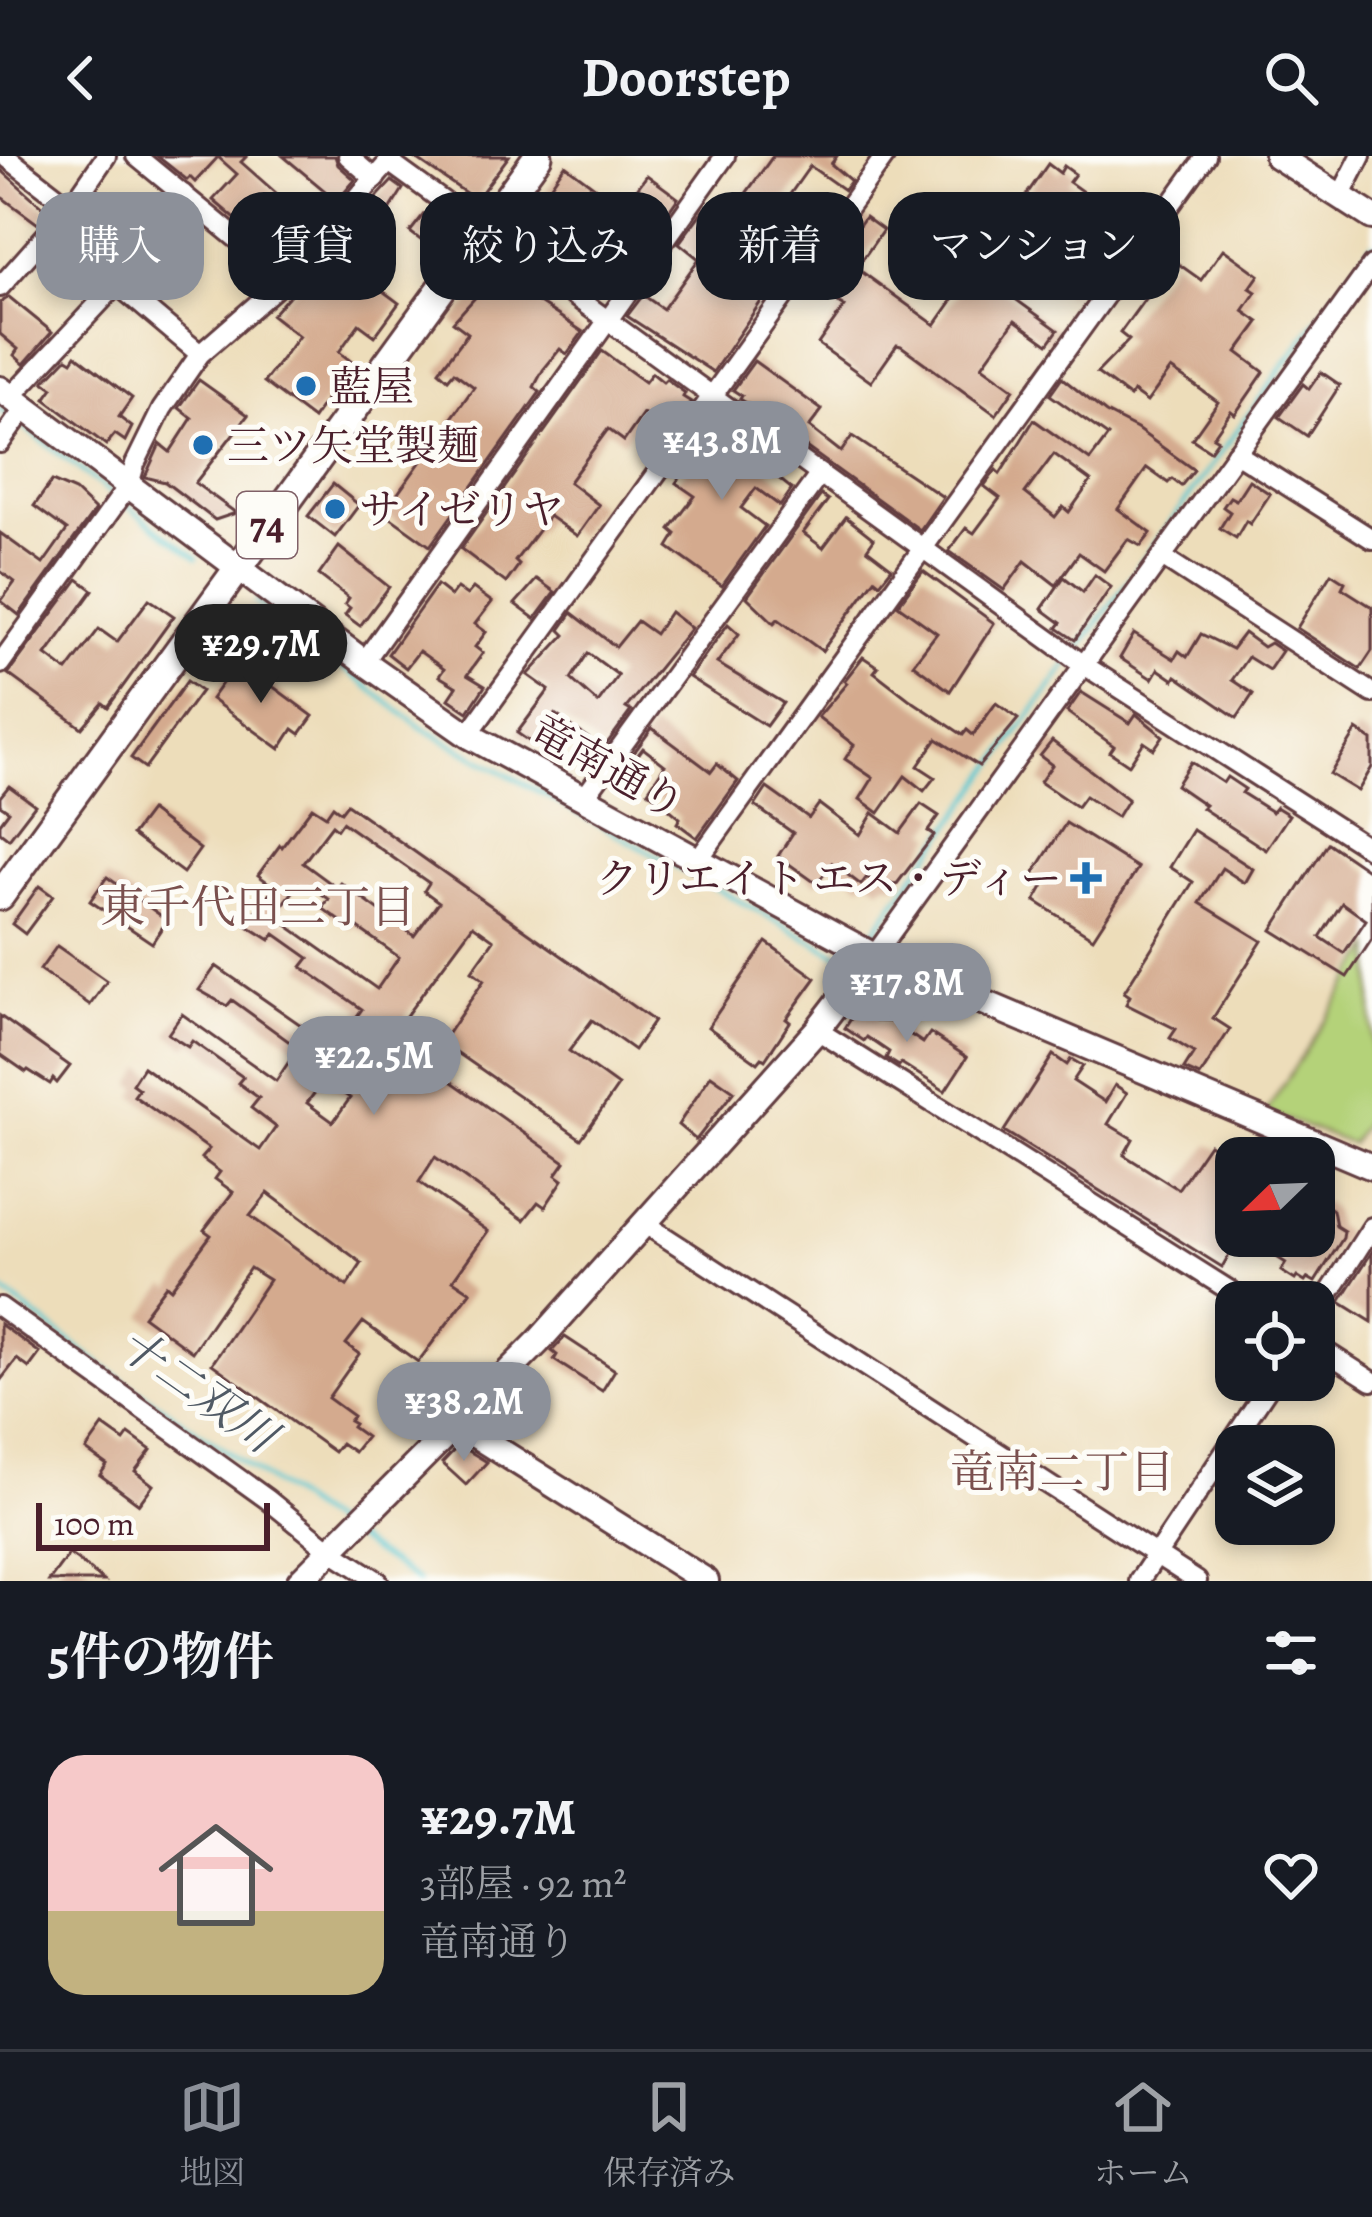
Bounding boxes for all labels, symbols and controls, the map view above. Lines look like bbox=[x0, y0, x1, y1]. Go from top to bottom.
text: Doorstep bbox=[581, 41, 791, 115]
icon: back bbox=[48, 45, 114, 111]
icon: search bbox=[1258, 45, 1324, 111]
chip: 購入 bbox=[36, 192, 204, 300]
chip: 賃貸 bbox=[228, 192, 396, 300]
chip: 絞り込み bbox=[420, 192, 672, 300]
chip: 新着 bbox=[696, 192, 864, 300]
chip: マンション bbox=[888, 192, 1180, 300]
place label: 藍屋 bbox=[330, 358, 414, 415]
marker: 藍屋 bbox=[293, 373, 319, 399]
pin: ¥43.8M bbox=[624, 401, 820, 503]
text: ¥43.8M bbox=[662, 413, 782, 466]
place label: 三ツ矢堂製麺 bbox=[227, 417, 479, 474]
marker: 三ツ矢堂製麺 bbox=[190, 432, 216, 458]
place label: サイゼリヤ bbox=[359, 481, 564, 538]
road number: 74 bbox=[237, 492, 297, 558]
marker: サイゼリヤ bbox=[322, 496, 348, 522]
pin: ¥29.7M bbox=[163, 604, 359, 706]
text: ¥29.7M bbox=[201, 616, 321, 669]
street label: 竜南通り bbox=[521, 701, 695, 833]
place label: クリエイト エス・ディー bbox=[596, 850, 1062, 907]
marker: クリエイト エス・ディー bbox=[1073, 865, 1099, 891]
district label: 東千代田三丁目 bbox=[100, 876, 416, 938]
pin: ¥17.8M bbox=[809, 943, 1005, 1045]
text: ¥17.8M bbox=[849, 955, 965, 1008]
pin: ¥22.5M bbox=[276, 1016, 472, 1118]
text: ¥22.5M bbox=[314, 1028, 434, 1081]
north arrow bbox=[1215, 1137, 1335, 1257]
map controls bbox=[1215, 1137, 1335, 1545]
button: locate bbox=[1215, 1281, 1335, 1401]
water label: 十二双川 bbox=[105, 1313, 293, 1470]
pin: ¥38.2M bbox=[366, 1362, 562, 1464]
text: ¥38.2M bbox=[404, 1374, 524, 1427]
button: layers bbox=[1215, 1425, 1335, 1545]
district label: 竜南二丁目 bbox=[949, 1441, 1175, 1503]
scale bar bbox=[36, 1497, 270, 1550]
text: 100 m bbox=[54, 1501, 134, 1546]
icon: filters bbox=[1258, 1620, 1324, 1686]
text: 5件の物件 bbox=[48, 1622, 274, 1692]
text: ¥29.7M bbox=[420, 1782, 576, 1852]
icon: home bbox=[144, 1803, 288, 1947]
icon: heart bbox=[1258, 1842, 1324, 1908]
text: 3部屋 · 92 m² bbox=[420, 1857, 627, 1910]
text: 竜南通り bbox=[420, 1915, 576, 1968]
tab: 地図 bbox=[179, 2074, 245, 2195]
tab: 保存済み bbox=[603, 2074, 735, 2195]
tab: ホーム bbox=[1094, 2074, 1193, 2195]

